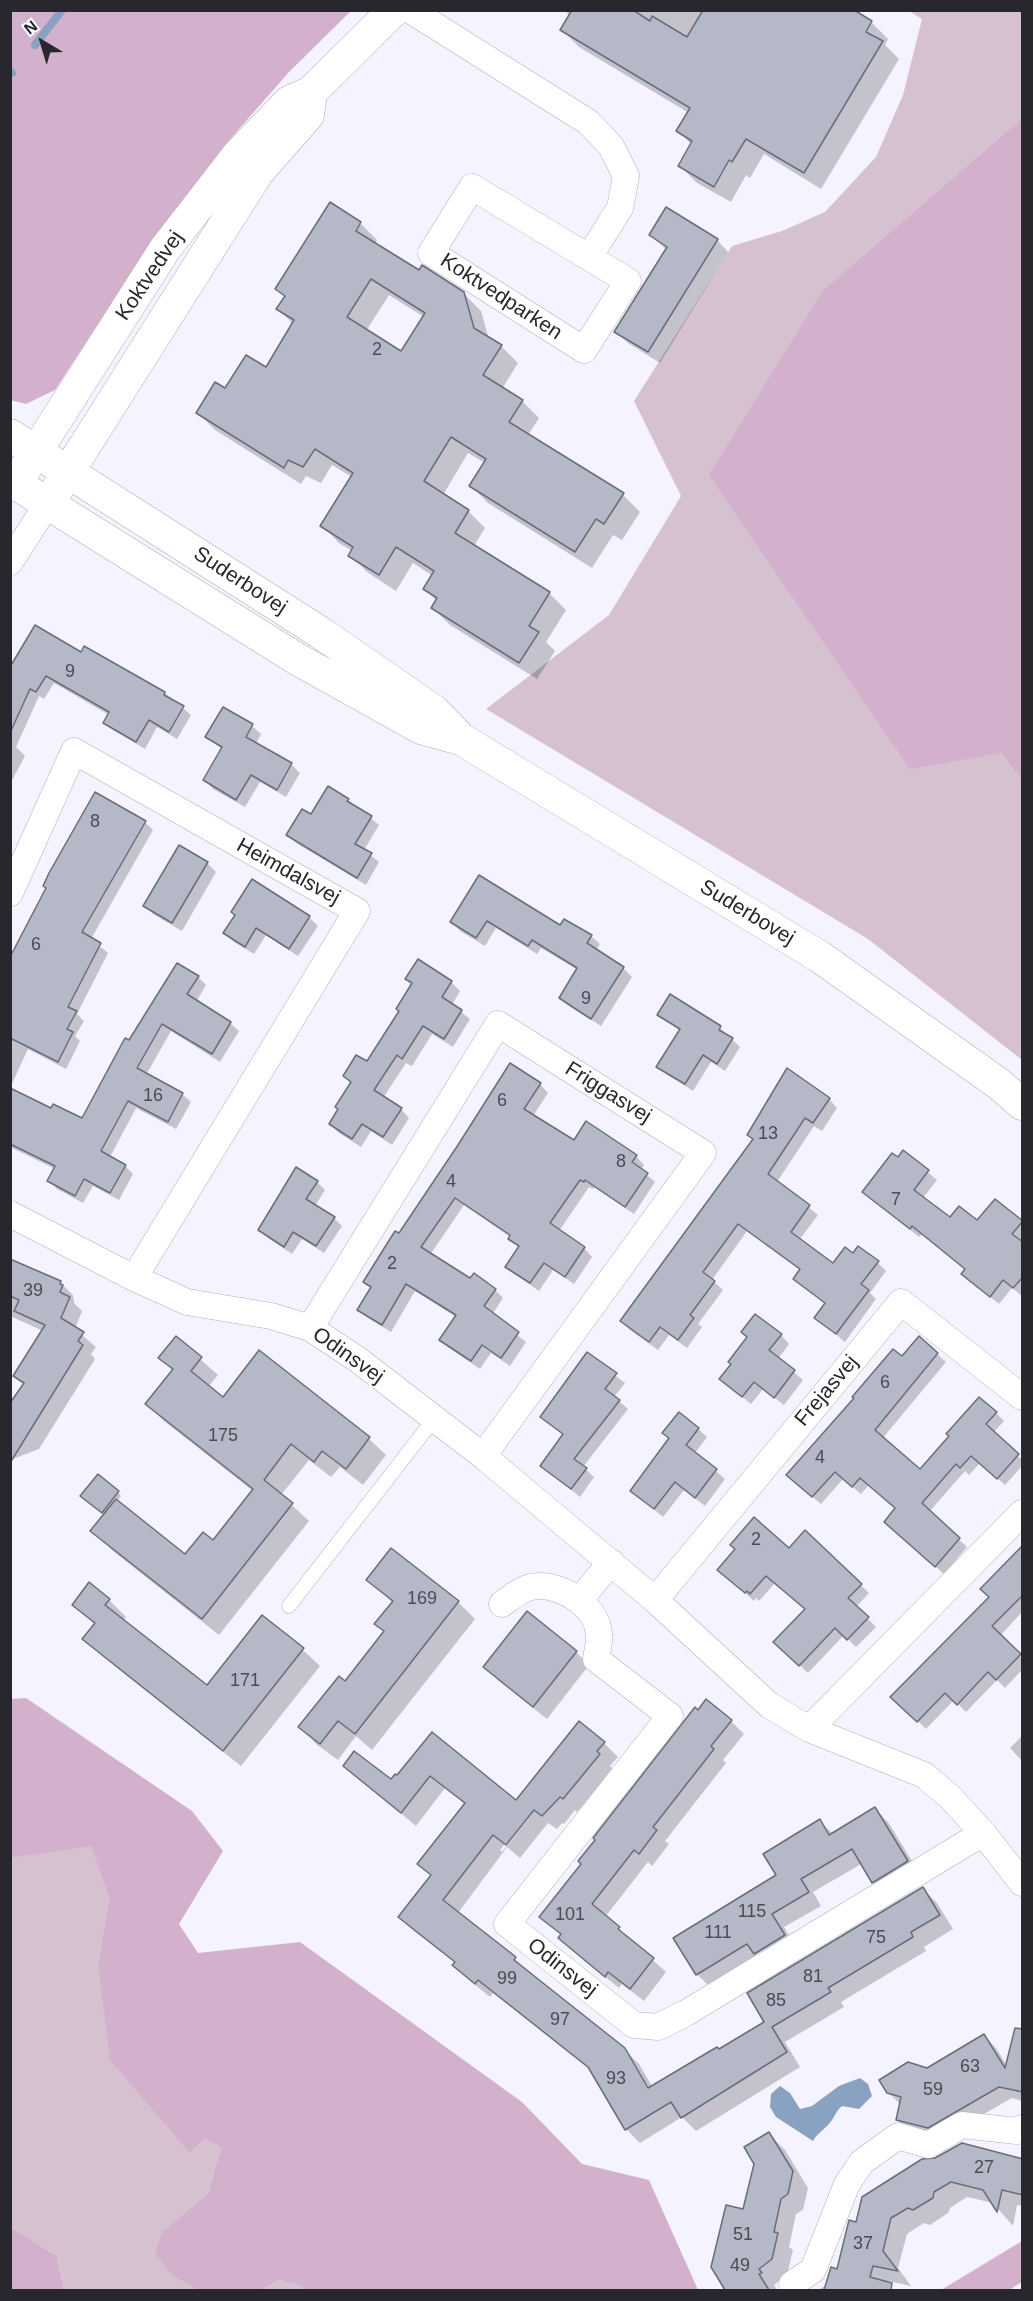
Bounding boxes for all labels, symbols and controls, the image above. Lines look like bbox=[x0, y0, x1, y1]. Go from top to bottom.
north arrow bbox=[12, 12, 72, 72]
text: N bbox=[21, 17, 40, 38]
street label: Koktvedvej bbox=[111, 226, 189, 326]
street label: Koktvedparken bbox=[435, 248, 567, 346]
house number: 2 bbox=[372, 339, 382, 361]
street label: Suderbovej bbox=[189, 542, 291, 620]
house number: 9 bbox=[65, 661, 75, 683]
house number: 8 bbox=[90, 811, 100, 833]
street label: Heimdalsvej bbox=[232, 833, 344, 911]
street label: Suderbovej bbox=[695, 875, 799, 951]
house number: 6 bbox=[31, 934, 41, 956]
house number: 9 bbox=[581, 988, 591, 1010]
street label: Friggasvej bbox=[560, 1057, 656, 1129]
house number: 16 bbox=[143, 1085, 163, 1107]
house number: 6 bbox=[497, 1090, 507, 1112]
house number: 13 bbox=[758, 1123, 778, 1145]
house number: 8 bbox=[616, 1151, 626, 1173]
house number: 4 bbox=[446, 1171, 456, 1193]
house number: 7 bbox=[891, 1189, 901, 1211]
house number: 2 bbox=[387, 1253, 397, 1275]
house number: 39 bbox=[23, 1280, 43, 1302]
street label: Odinsvej bbox=[307, 1322, 389, 1390]
street label: Frejasvej bbox=[790, 1350, 864, 1432]
house number: 6 bbox=[880, 1372, 890, 1394]
house number: 175 bbox=[208, 1425, 238, 1447]
house number: 4 bbox=[815, 1447, 825, 1469]
house number: 2 bbox=[751, 1529, 761, 1551]
house number: 169 bbox=[407, 1588, 437, 1610]
house number: 171 bbox=[230, 1670, 260, 1692]
house number: 115 bbox=[738, 1901, 766, 1923]
house number: 101 bbox=[555, 1904, 585, 1926]
house number: 111 bbox=[704, 1922, 732, 1944]
house number: 75 bbox=[866, 1927, 886, 1949]
street label: Odinsvej bbox=[522, 1933, 602, 2003]
house number: 81 bbox=[803, 1966, 823, 1988]
house number: 99 bbox=[497, 1968, 517, 1990]
house number: 85 bbox=[766, 1990, 786, 2012]
house number: 97 bbox=[550, 2009, 570, 2031]
house number: 63 bbox=[960, 2056, 980, 2078]
house number: 93 bbox=[606, 2068, 626, 2090]
house number: 59 bbox=[923, 2079, 943, 2101]
house number: 27 bbox=[974, 2157, 994, 2179]
house number: 51 bbox=[733, 2224, 753, 2246]
house number: 37 bbox=[853, 2233, 873, 2255]
house number: 49 bbox=[730, 2255, 750, 2277]

